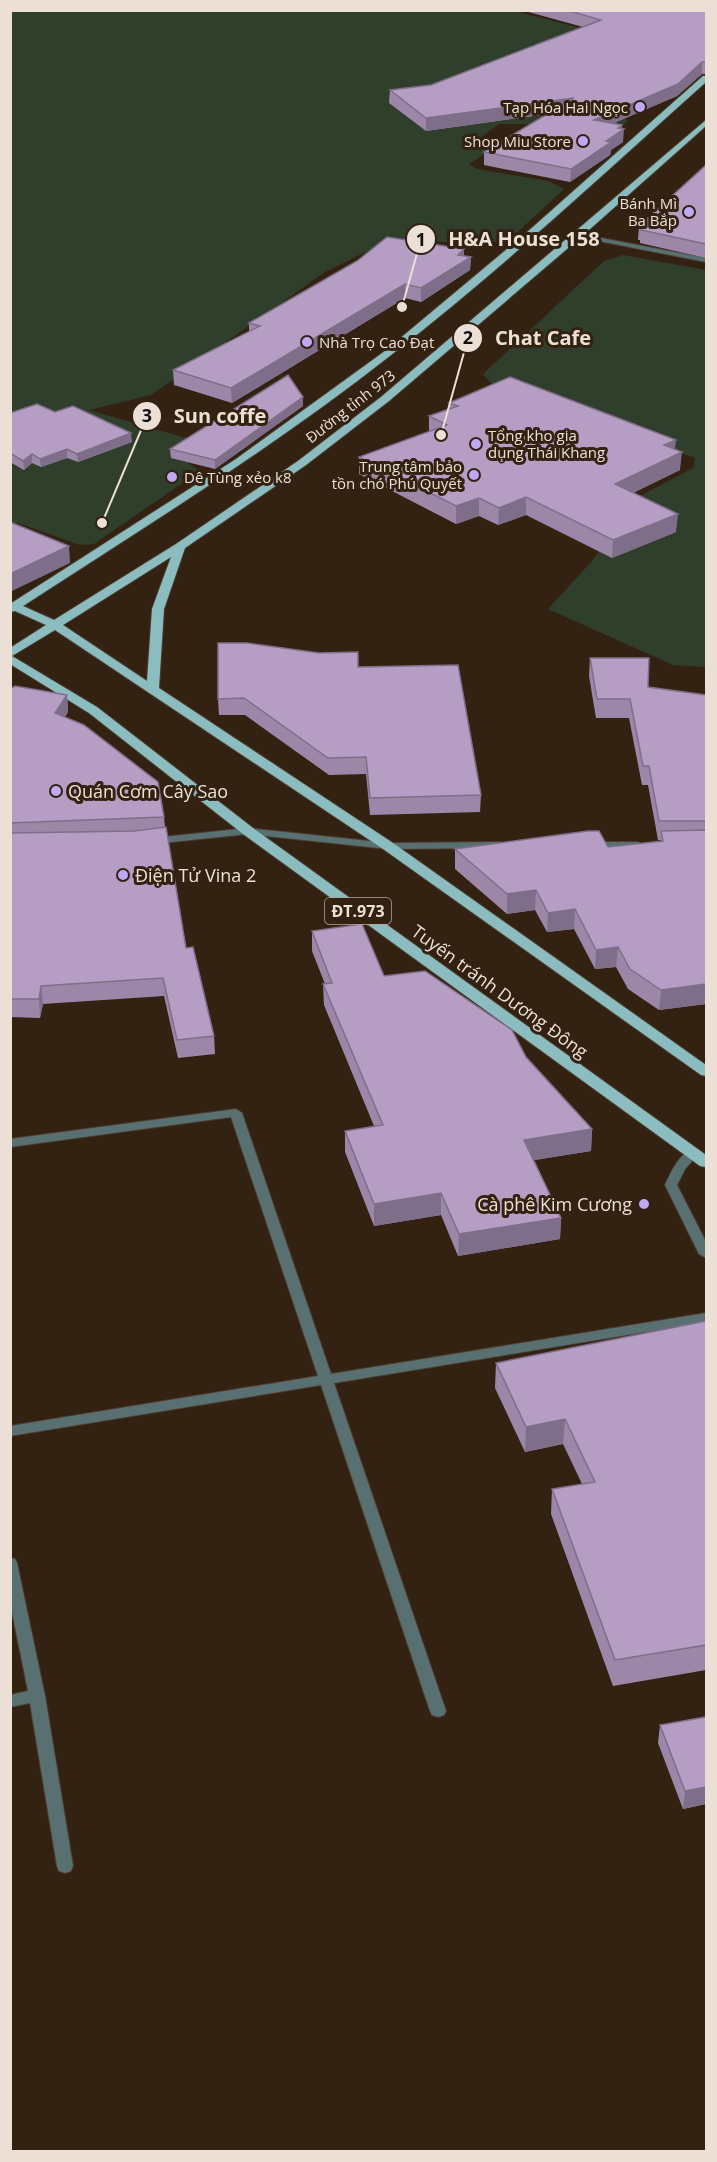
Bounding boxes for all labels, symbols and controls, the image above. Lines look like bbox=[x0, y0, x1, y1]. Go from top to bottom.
place label: Tạp Hóa Hai Ngọc bbox=[503, 97, 628, 117]
marker: Tạp Hóa Hai Ngọc bbox=[633, 100, 647, 114]
place label: Shop Miu Store bbox=[464, 131, 571, 151]
marker: Shop Miu Store bbox=[576, 134, 590, 148]
place label: Bánh Mì Ba Bắp bbox=[619, 193, 677, 230]
marker: Bánh Mì Ba Bắp bbox=[682, 205, 696, 219]
callout: H&A House 158 bbox=[406, 220, 611, 258]
text: H&A House 158 bbox=[448, 225, 600, 252]
text: 1 bbox=[416, 227, 426, 251]
callout: Chat Cafe bbox=[453, 319, 604, 357]
text: Chat Cafe bbox=[495, 324, 591, 351]
text: 2 bbox=[463, 325, 473, 349]
place label: Nhà Trọ Cao Đạt bbox=[319, 332, 434, 352]
marker: Nhà Trọ Cao Đạt bbox=[300, 335, 314, 349]
street label: Đường tỉnh 973 bbox=[301, 365, 399, 447]
callout: Sun coffe bbox=[132, 397, 278, 435]
text: Sun coffe bbox=[174, 402, 266, 429]
text: 3 bbox=[142, 403, 152, 427]
place label: Tổng kho gia dụng Thái Khang bbox=[488, 425, 605, 462]
marker: Tổng kho gia dụng Thái Khang bbox=[469, 437, 483, 451]
place label: Trung tâm bảo tồn chó Phú Quyết bbox=[332, 456, 462, 493]
place label: Dê Tùng xẻo k8 bbox=[184, 467, 292, 487]
marker: Trung tâm bảo tồn chó Phú Quyết bbox=[467, 468, 481, 482]
marker: Dê Tùng xẻo k8 bbox=[165, 470, 179, 484]
place label: Quán Cơm Cây Sao bbox=[68, 779, 228, 803]
marker: Quán Cơm Cây Sao bbox=[49, 784, 63, 798]
place label: Điện Tử Vina 2 bbox=[135, 863, 256, 887]
marker: Điện Tử Vina 2 bbox=[116, 868, 130, 882]
road number: ĐT.973 bbox=[325, 898, 391, 924]
street label: Tuyến tránh Dương Đông bbox=[407, 919, 593, 1063]
place label: Cà phê Kim Cương bbox=[477, 1192, 632, 1216]
marker: Cà phê Kim Cương bbox=[637, 1197, 651, 1211]

